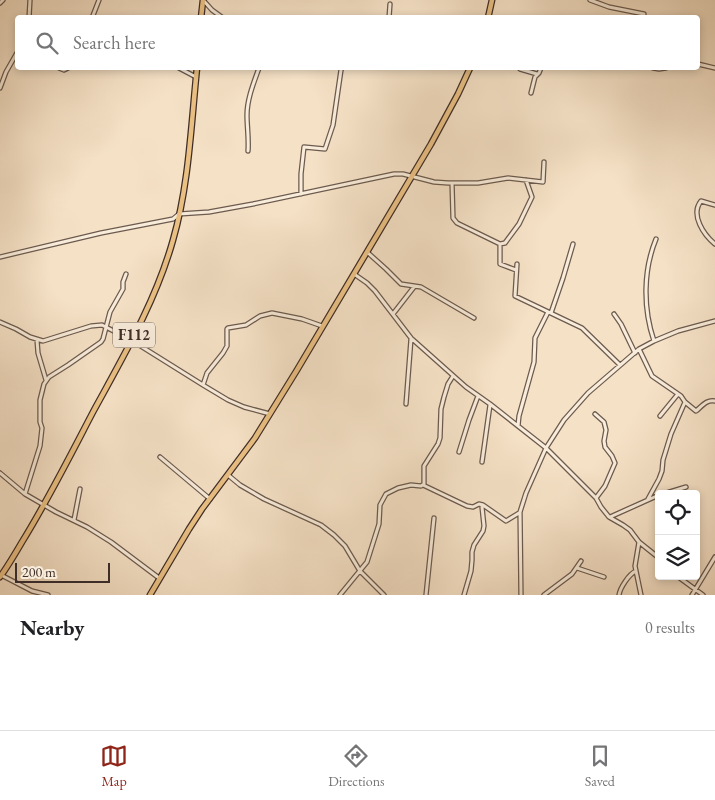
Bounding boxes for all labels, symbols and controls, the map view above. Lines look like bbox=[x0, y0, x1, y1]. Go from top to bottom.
search box bbox=[15, 15, 700, 70]
icon: search bbox=[33, 29, 61, 57]
text: Search here bbox=[73, 30, 155, 55]
road number: F112 bbox=[113, 322, 155, 348]
map controls bbox=[655, 490, 700, 580]
button: locate bbox=[655, 490, 700, 535]
button: layers bbox=[655, 535, 700, 580]
scale bar bbox=[15, 560, 110, 583]
text: 200 m bbox=[22, 563, 56, 581]
text: Nearby bbox=[20, 614, 84, 641]
text: 0 results bbox=[645, 617, 695, 638]
tab: Map bbox=[100, 742, 128, 790]
tab: Directions bbox=[328, 742, 385, 790]
tab: Saved bbox=[585, 742, 615, 790]

